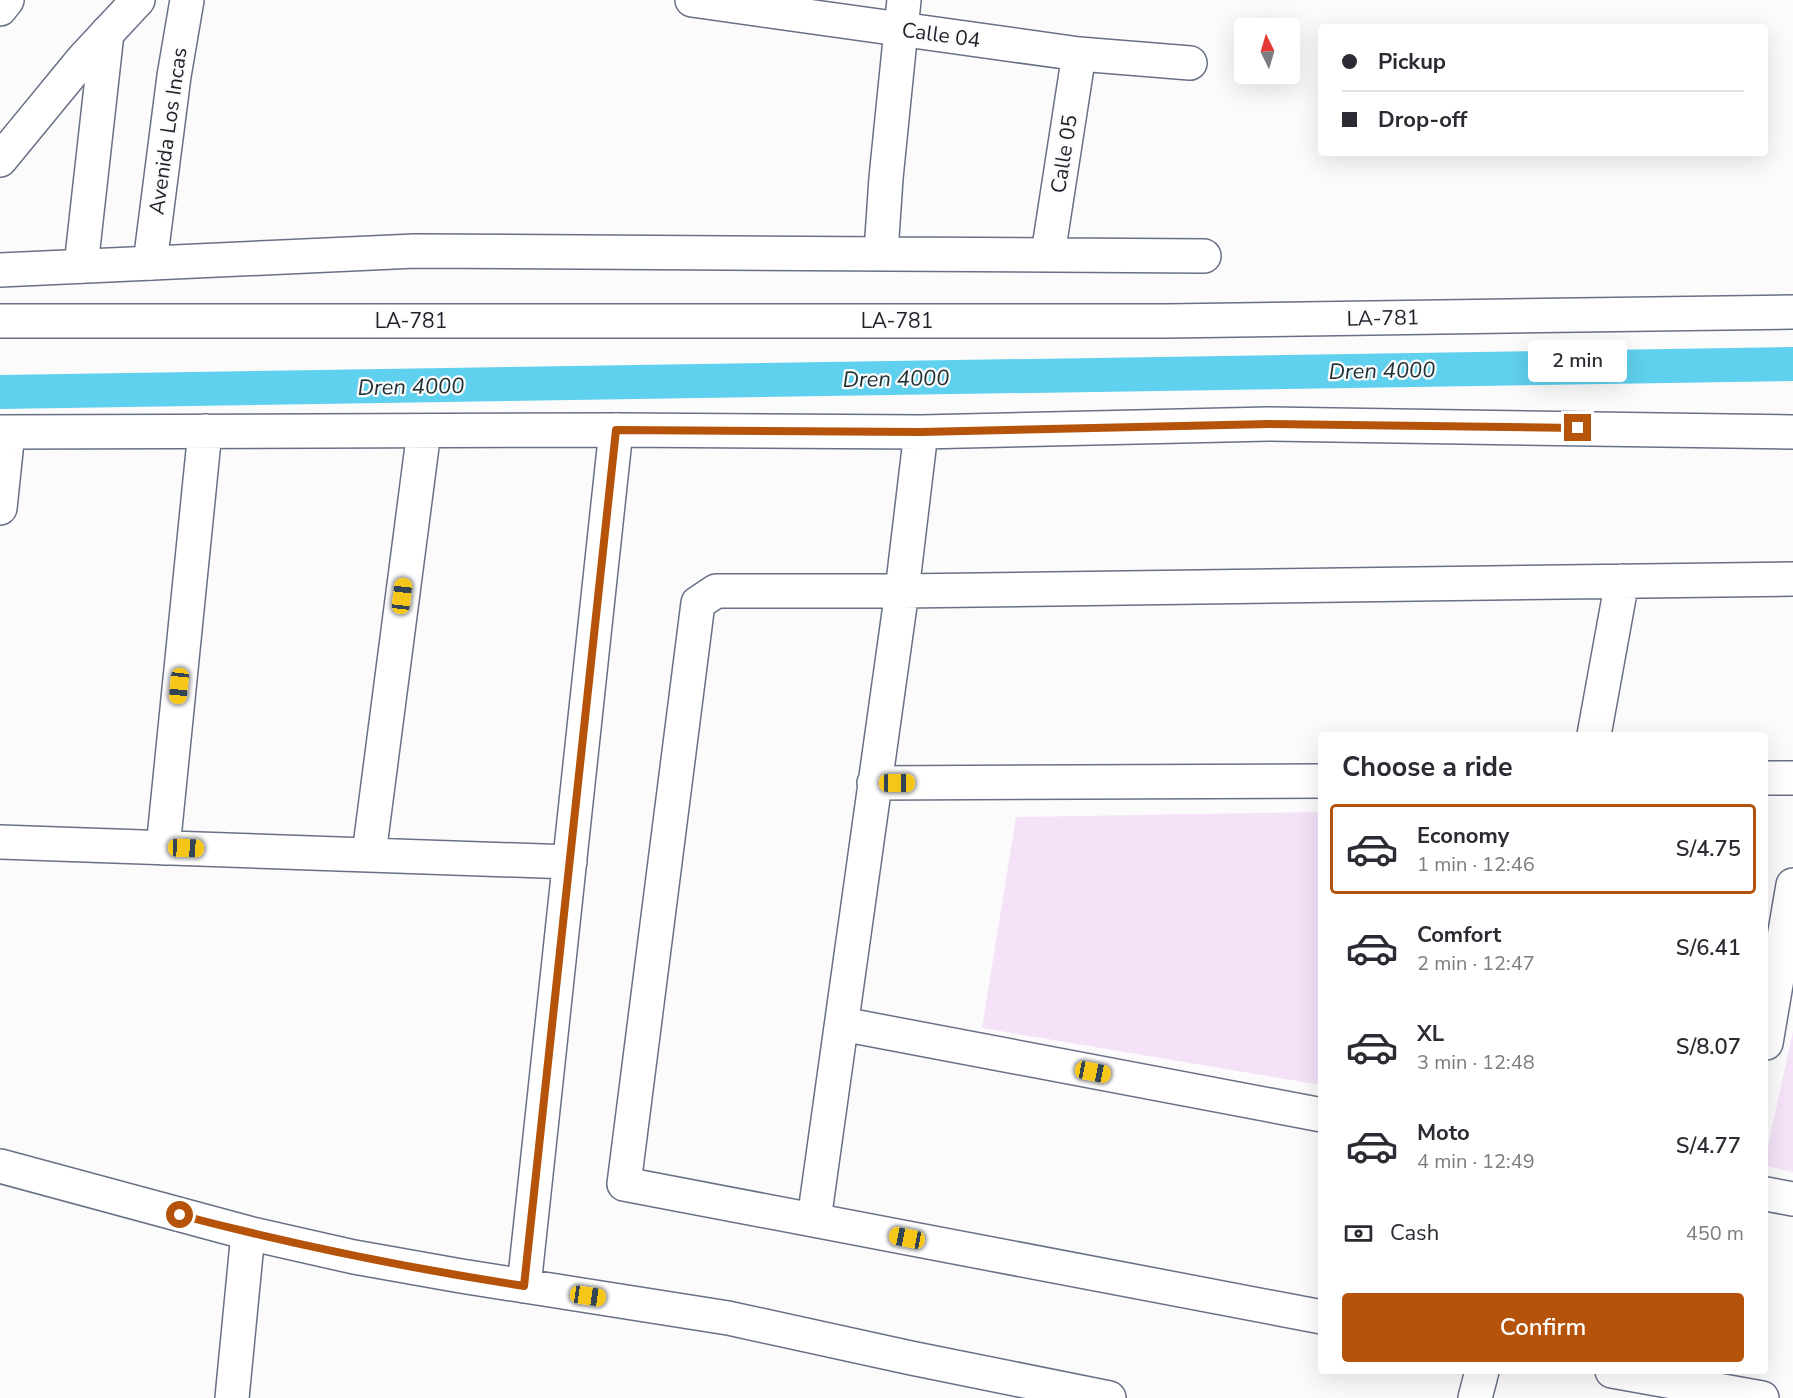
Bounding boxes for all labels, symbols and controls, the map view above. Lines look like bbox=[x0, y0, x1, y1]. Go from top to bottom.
street label: Calle 04 bbox=[900, 16, 982, 54]
north arrow bbox=[1234, 18, 1300, 84]
map controls bbox=[1234, 18, 1300, 84]
street label: Avenida Los Incas bbox=[142, 45, 194, 217]
text: Pickup bbox=[1378, 47, 1446, 77]
text: Drop-off bbox=[1378, 105, 1467, 135]
street label: Calle 05 bbox=[1044, 113, 1084, 195]
street label: LA-781 bbox=[1346, 303, 1420, 333]
street label: LA-781 bbox=[375, 307, 447, 335]
street label: LA-781 bbox=[861, 307, 933, 335]
callout: 2 min bbox=[1528, 341, 1628, 383]
text: 2 min bbox=[1552, 347, 1603, 374]
water label: Dren 4000 bbox=[1328, 355, 1436, 387]
water label: Dren 4000 bbox=[842, 363, 950, 395]
water label: Dren 4000 bbox=[357, 371, 465, 403]
route end bbox=[1564, 414, 1591, 441]
car bbox=[391, 577, 413, 615]
car bbox=[168, 667, 190, 705]
text: Choose a ride bbox=[1342, 749, 1513, 786]
car bbox=[879, 774, 915, 792]
text: Economy bbox=[1417, 821, 1509, 851]
icon: car bbox=[1345, 822, 1399, 876]
text: S/4.75 bbox=[1676, 834, 1741, 864]
car bbox=[168, 838, 204, 858]
text: 1 min · 12:46 bbox=[1417, 851, 1535, 878]
text: Comfort bbox=[1417, 920, 1501, 950]
icon: car bbox=[1345, 921, 1399, 975]
text: S/6.41 bbox=[1676, 933, 1741, 963]
text: 2 min · 12:47 bbox=[1417, 950, 1535, 977]
text: XL bbox=[1417, 1019, 1444, 1049]
icon: car bbox=[1345, 1020, 1399, 1074]
text: S/8.07 bbox=[1676, 1032, 1741, 1062]
text: 3 min · 12:48 bbox=[1417, 1049, 1535, 1076]
car bbox=[1074, 1060, 1112, 1084]
text: Moto bbox=[1417, 1118, 1470, 1148]
icon: car bbox=[1345, 1119, 1399, 1173]
text: S/4.77 bbox=[1676, 1131, 1741, 1161]
text: 4 min · 12:49 bbox=[1417, 1148, 1535, 1175]
route start bbox=[166, 1201, 193, 1228]
icon: cash bbox=[1342, 1217, 1375, 1250]
text: Cash bbox=[1390, 1218, 1439, 1248]
text: 450 m bbox=[1686, 1220, 1744, 1247]
car bbox=[888, 1226, 926, 1250]
car bbox=[569, 1285, 607, 1307]
button: Confirm bbox=[1342, 1293, 1744, 1362]

